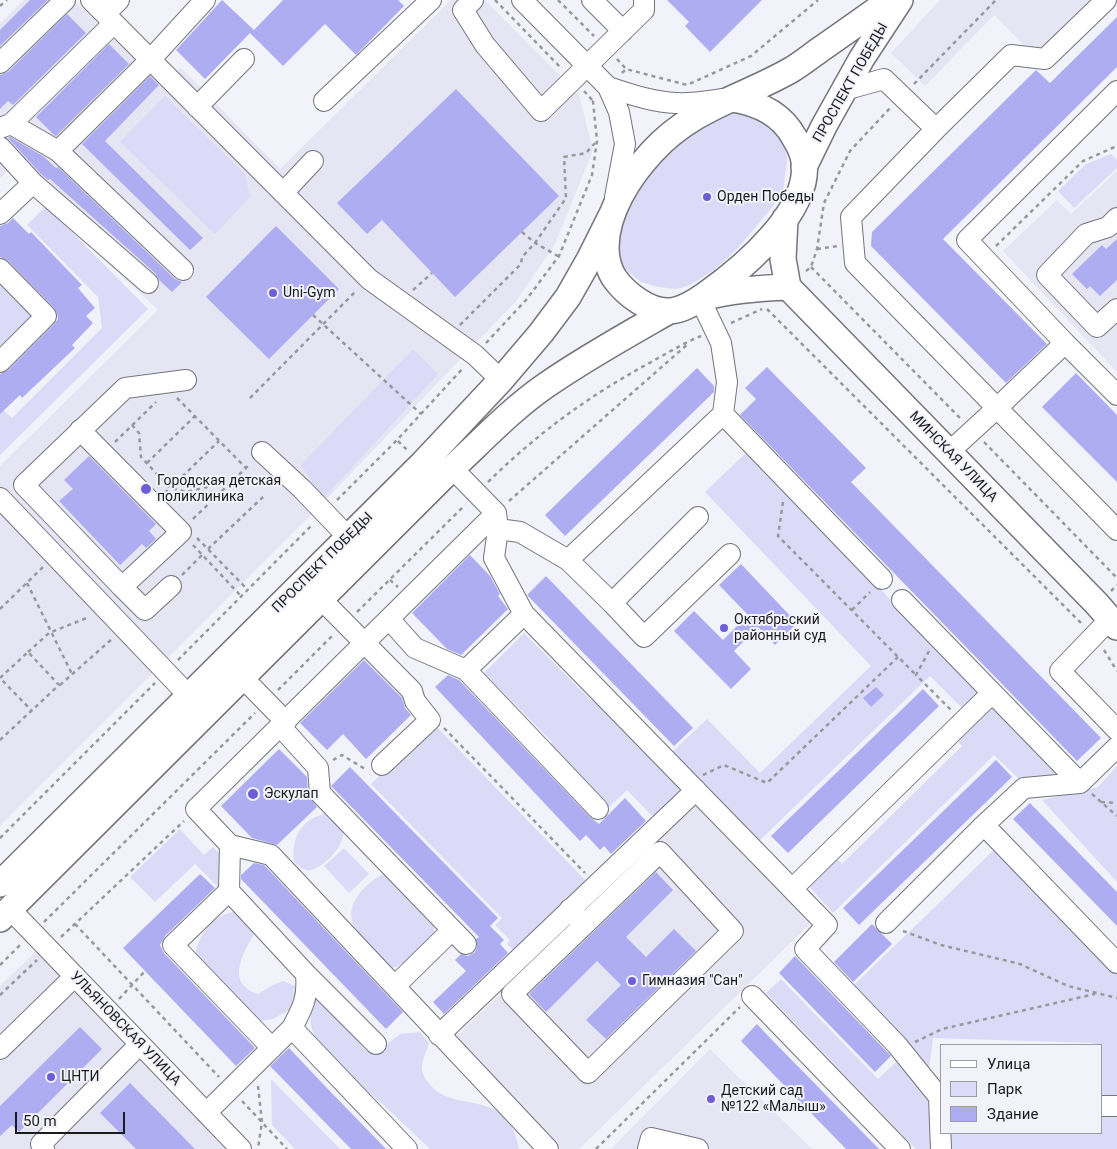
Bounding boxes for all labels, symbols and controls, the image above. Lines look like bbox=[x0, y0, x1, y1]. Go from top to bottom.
street label: ПРОСПЕКТ ПОБЕДЫ bbox=[810, 20, 892, 146]
place label: Орден Победы bbox=[717, 189, 814, 205]
marker: Орден Победы bbox=[701, 191, 713, 203]
place label: Uni-Gym bbox=[283, 285, 336, 301]
marker: Uni-Gym bbox=[267, 287, 279, 299]
street label: МИНСКАЯ УЛИЦА bbox=[905, 408, 1001, 506]
place label: Городская детская поликлиника bbox=[157, 473, 281, 506]
marker: Городская детская поликлиника bbox=[139, 482, 153, 496]
street label: ПРОСПЕКТ ПОБЕДЫ bbox=[269, 509, 377, 617]
place label: Октябрьский районный суд bbox=[734, 612, 826, 644]
marker: Октябрьский районный суд bbox=[718, 622, 730, 634]
place label: Эскулап bbox=[264, 786, 318, 802]
marker: Эскулап bbox=[246, 787, 260, 801]
street label: УЛЬЯНОВСКАЯ УЛИЦА bbox=[66, 969, 184, 1089]
place label: Гимназия "Сан" bbox=[642, 973, 743, 989]
marker: Гимназия "Сан" bbox=[626, 975, 638, 987]
legend bbox=[940, 1044, 1102, 1134]
text: Улица bbox=[987, 1055, 1030, 1073]
place label: ЦНТИ bbox=[61, 1069, 99, 1085]
marker: ЦНТИ bbox=[45, 1071, 57, 1083]
text: Парк bbox=[987, 1080, 1022, 1098]
place label: Детский сад №122 «Малыш» bbox=[721, 1083, 826, 1116]
marker: Детский сад №122 «Малыш» bbox=[705, 1093, 717, 1105]
scale bar bbox=[18, 1102, 128, 1134]
text: Здание bbox=[987, 1105, 1038, 1123]
text: 50 m bbox=[23, 1112, 57, 1130]

